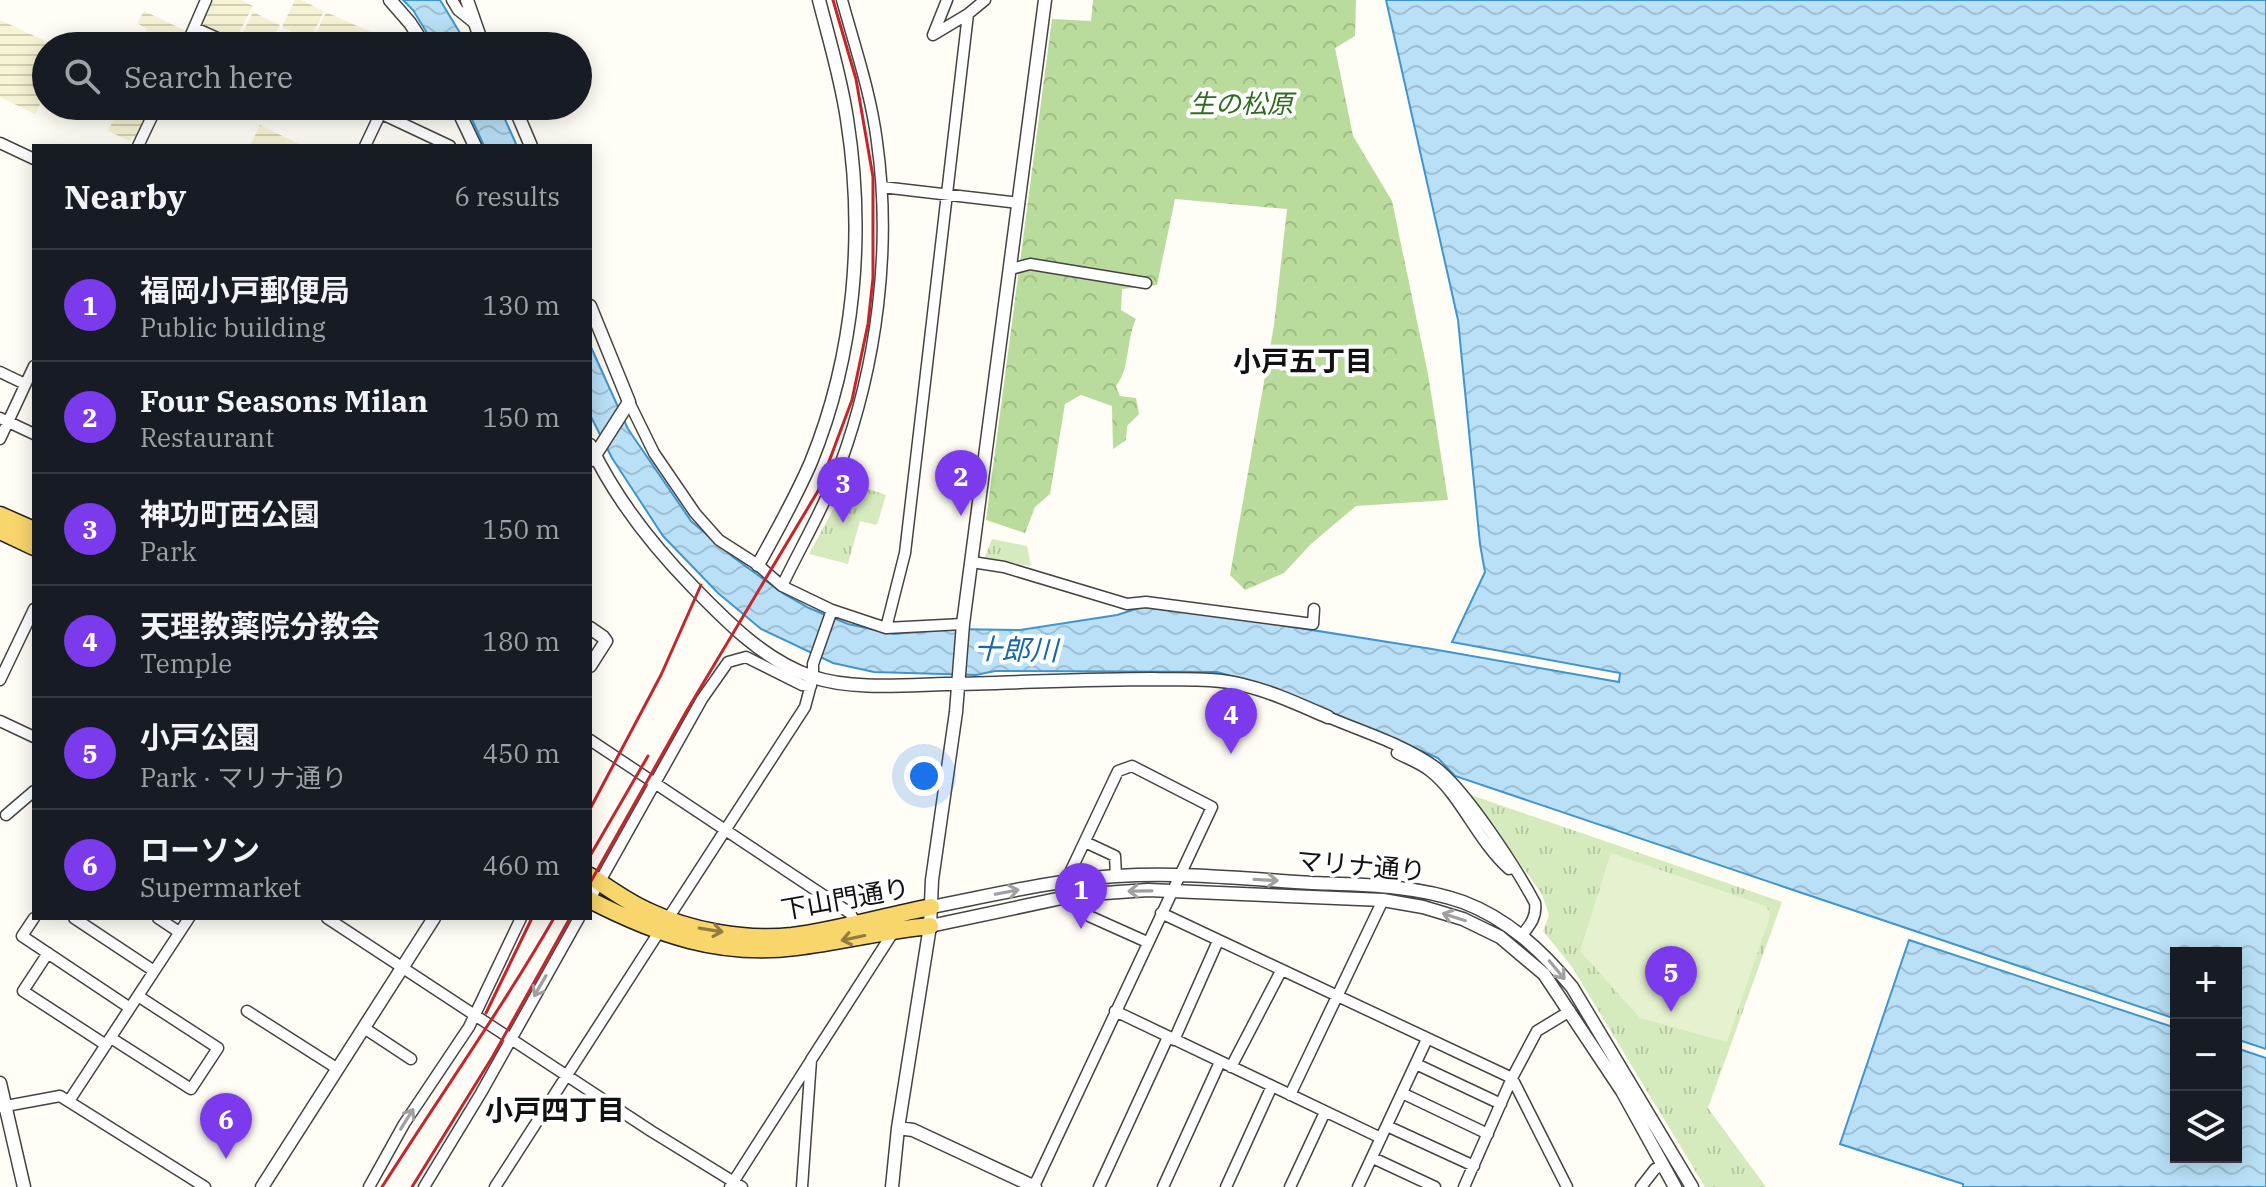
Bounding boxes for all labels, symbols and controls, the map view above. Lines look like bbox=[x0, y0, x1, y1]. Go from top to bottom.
search box bbox=[32, 32, 592, 120]
icon: search bbox=[60, 54, 104, 98]
text: Search here bbox=[124, 57, 293, 96]
park label: 生の松原 bbox=[1189, 86, 1297, 120]
text: Nearby bbox=[64, 174, 186, 218]
text: 6 results bbox=[454, 179, 560, 213]
text: 福岡小戸郵便局 bbox=[140, 270, 350, 309]
text: 1 bbox=[82, 288, 98, 322]
text: 130 m bbox=[482, 288, 560, 322]
text: Public building bbox=[140, 310, 326, 344]
district label: 小戸五丁目 bbox=[1233, 342, 1373, 379]
text: Four Seasons Milan bbox=[140, 381, 428, 420]
text: 2 bbox=[82, 400, 98, 434]
text: 150 m bbox=[482, 400, 560, 434]
text: Restaurant bbox=[140, 420, 274, 454]
pin: 2 bbox=[935, 450, 987, 516]
pin: 3 bbox=[817, 457, 869, 523]
text: 神功町西公園 bbox=[140, 494, 320, 533]
text: 3 bbox=[82, 512, 98, 546]
text: 150 m bbox=[482, 512, 560, 546]
text: Park bbox=[140, 534, 197, 568]
text: 天理教薬院分教会 bbox=[140, 606, 380, 645]
text: 4 bbox=[82, 624, 98, 658]
text: 180 m bbox=[482, 624, 560, 658]
water label: 十郎川 bbox=[974, 630, 1061, 668]
text: Temple bbox=[140, 646, 232, 680]
pin: 4 bbox=[1205, 688, 1257, 754]
text: 小戸公園 bbox=[140, 717, 260, 756]
text: 5 bbox=[82, 736, 98, 770]
text: 450 m bbox=[482, 736, 560, 770]
your location bbox=[904, 756, 944, 796]
text: Park · マリナ通り bbox=[140, 760, 347, 794]
text: ローソン bbox=[140, 830, 260, 869]
street label: マリナ通り bbox=[1295, 842, 1427, 888]
text: 6 bbox=[82, 848, 98, 882]
text: 460 m bbox=[482, 848, 560, 882]
pin: 1 bbox=[1055, 863, 1107, 929]
text: Supermarket bbox=[140, 870, 301, 904]
street label: 下山門通り bbox=[778, 870, 912, 926]
one-way arrow bbox=[1252, 873, 1279, 888]
one-way arrow bbox=[1127, 883, 1154, 898]
one-way arrow bbox=[994, 884, 1020, 899]
one-way arrow bbox=[1442, 909, 1467, 923]
one-way arrow bbox=[698, 924, 723, 939]
one-way arrow bbox=[840, 932, 866, 947]
pin: 5 bbox=[1645, 946, 1697, 1012]
map controls bbox=[2170, 947, 2242, 1163]
button: + bbox=[2170, 947, 2242, 1019]
one-way arrow bbox=[1548, 959, 1566, 979]
one-way arrow bbox=[532, 974, 548, 997]
button: − bbox=[2170, 1019, 2242, 1091]
district label: 小戸四丁目 bbox=[485, 1091, 625, 1128]
button: layers bbox=[2170, 1091, 2242, 1163]
pin: 6 bbox=[200, 1093, 252, 1159]
one-way arrow bbox=[400, 1108, 416, 1131]

